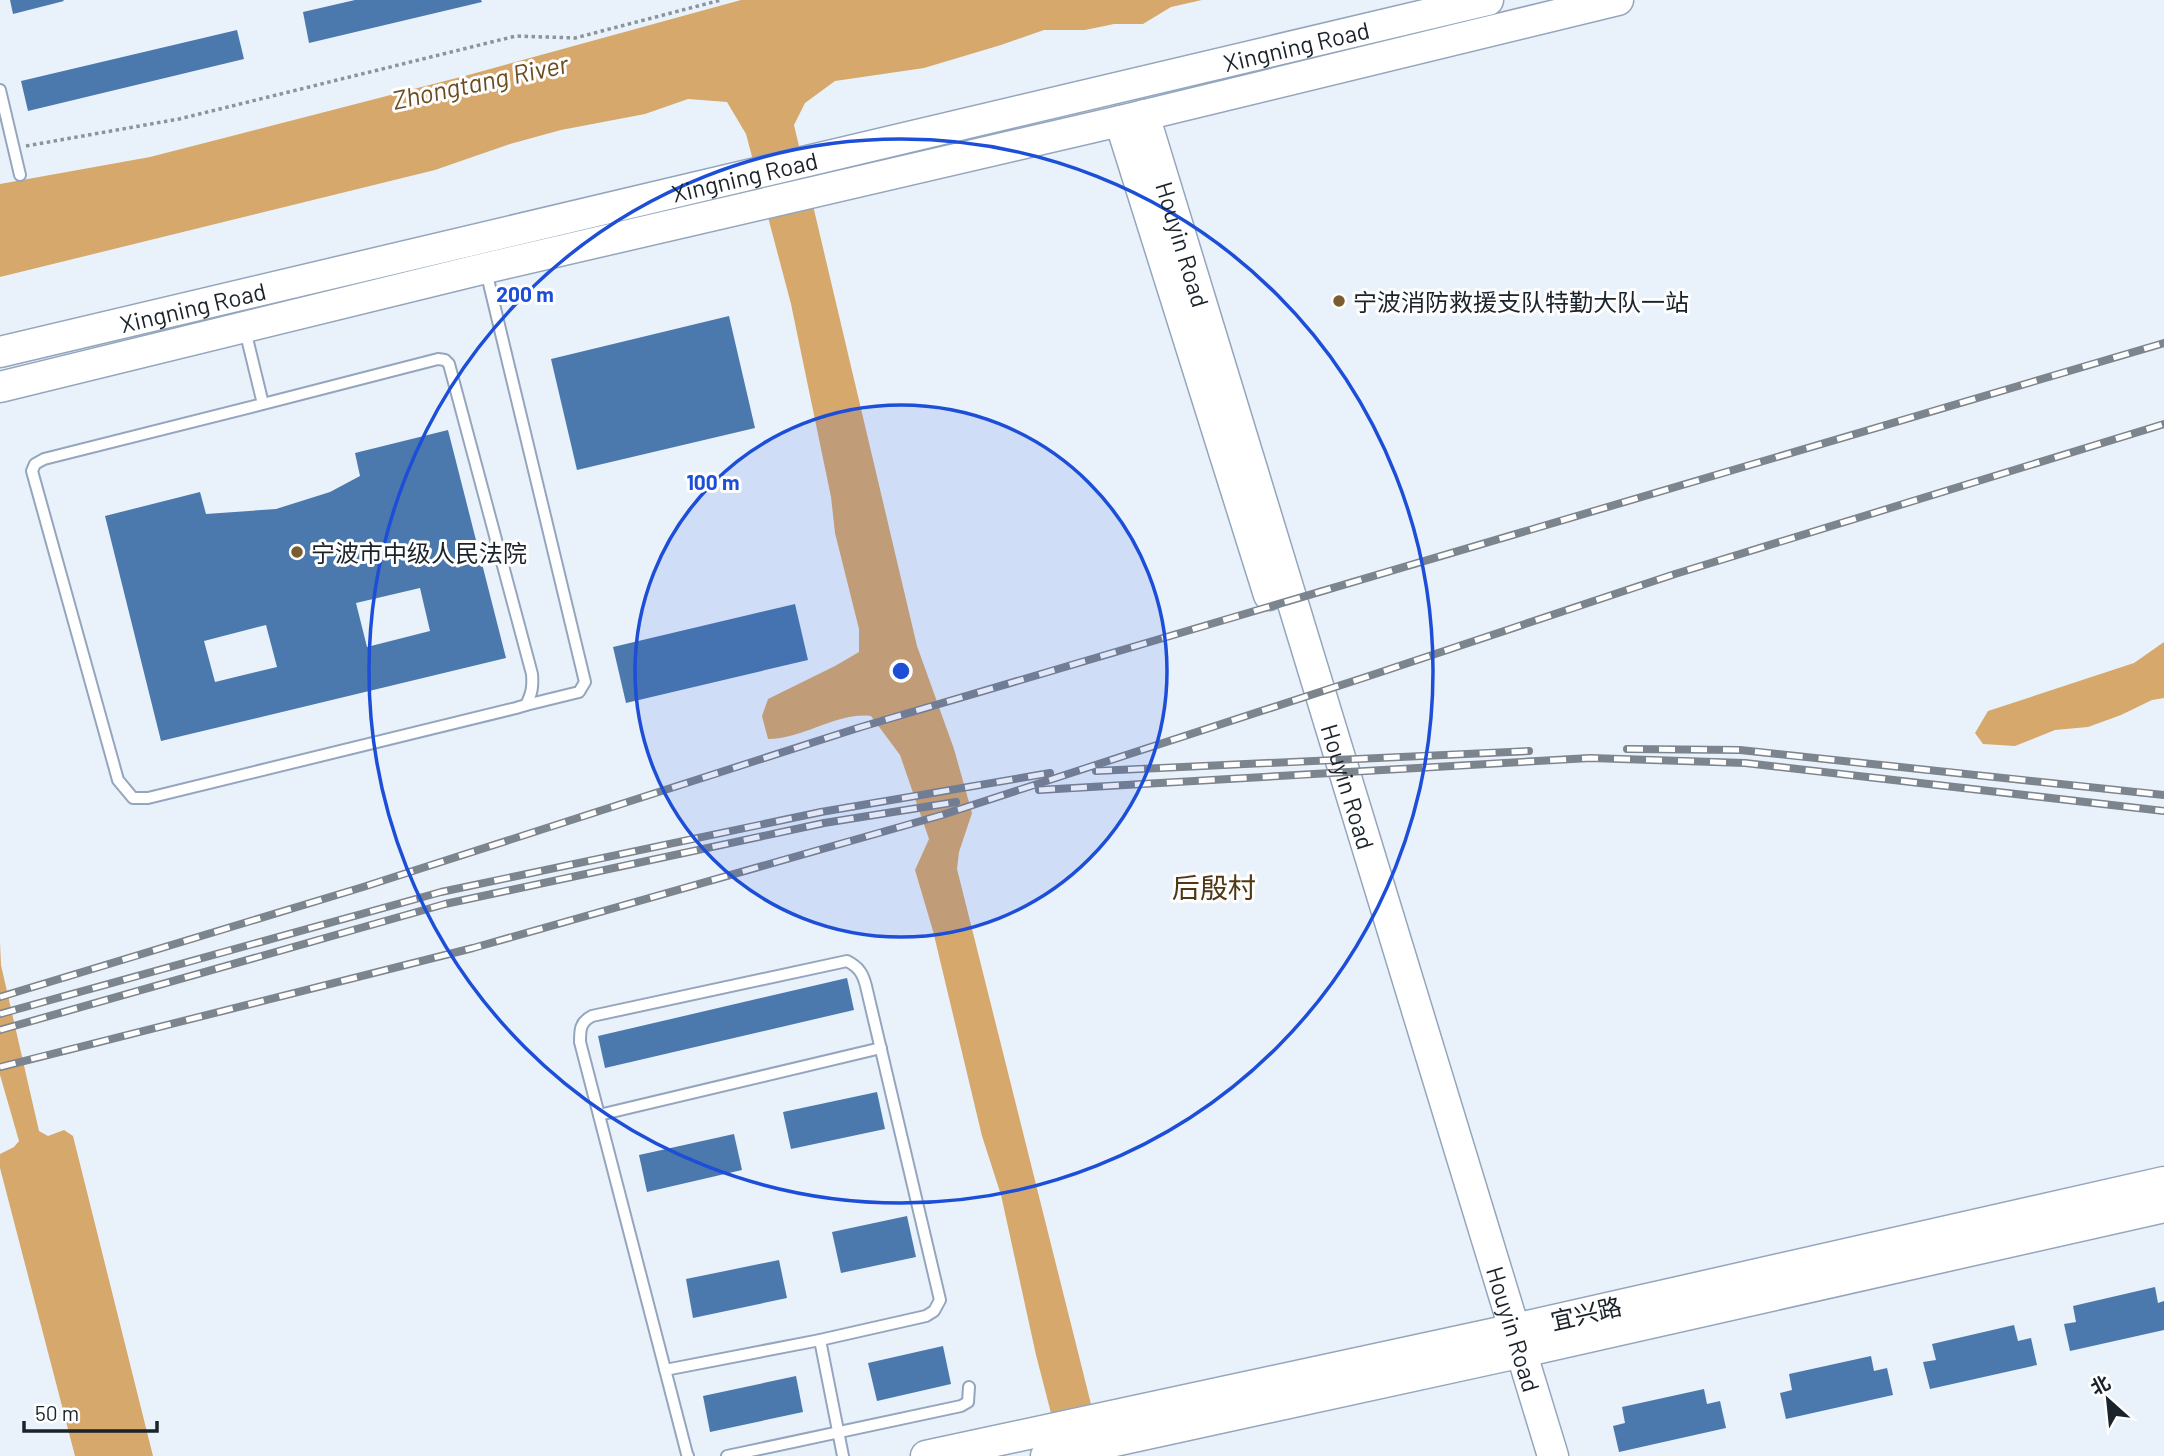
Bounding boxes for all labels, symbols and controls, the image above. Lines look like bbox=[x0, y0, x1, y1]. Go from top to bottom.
street label: Xingning Road bbox=[1220, 14, 1372, 77]
water label: Zhongtang River bbox=[389, 47, 572, 115]
street label: Xingning Road bbox=[669, 145, 820, 207]
street label: Houyin Road bbox=[1151, 178, 1216, 310]
street label: Xingning Road bbox=[117, 275, 268, 338]
text: 200 m bbox=[496, 281, 554, 306]
place label: 宁波消防救援支队特勤大队一站 bbox=[1353, 287, 1689, 316]
marker: 宁波消防救援支队特勤大队一站 bbox=[1331, 293, 1347, 309]
text: 100 m bbox=[686, 469, 740, 494]
place label: 宁波市中级人民法院 bbox=[311, 538, 527, 567]
marker: 宁波市中级人民法院 bbox=[289, 544, 305, 560]
centre of rings bbox=[889, 659, 913, 683]
street label: Houyin Road bbox=[1316, 720, 1382, 853]
district label: 后殷村 bbox=[1172, 870, 1256, 904]
street label: Houyin Road bbox=[1481, 1263, 1547, 1395]
street label: 宜兴路 bbox=[1548, 1291, 1624, 1335]
north arrow bbox=[2073, 1365, 2143, 1435]
text: 北 bbox=[2086, 1370, 2114, 1399]
scale bar bbox=[24, 1390, 158, 1434]
text: 50 m bbox=[35, 1400, 79, 1425]

